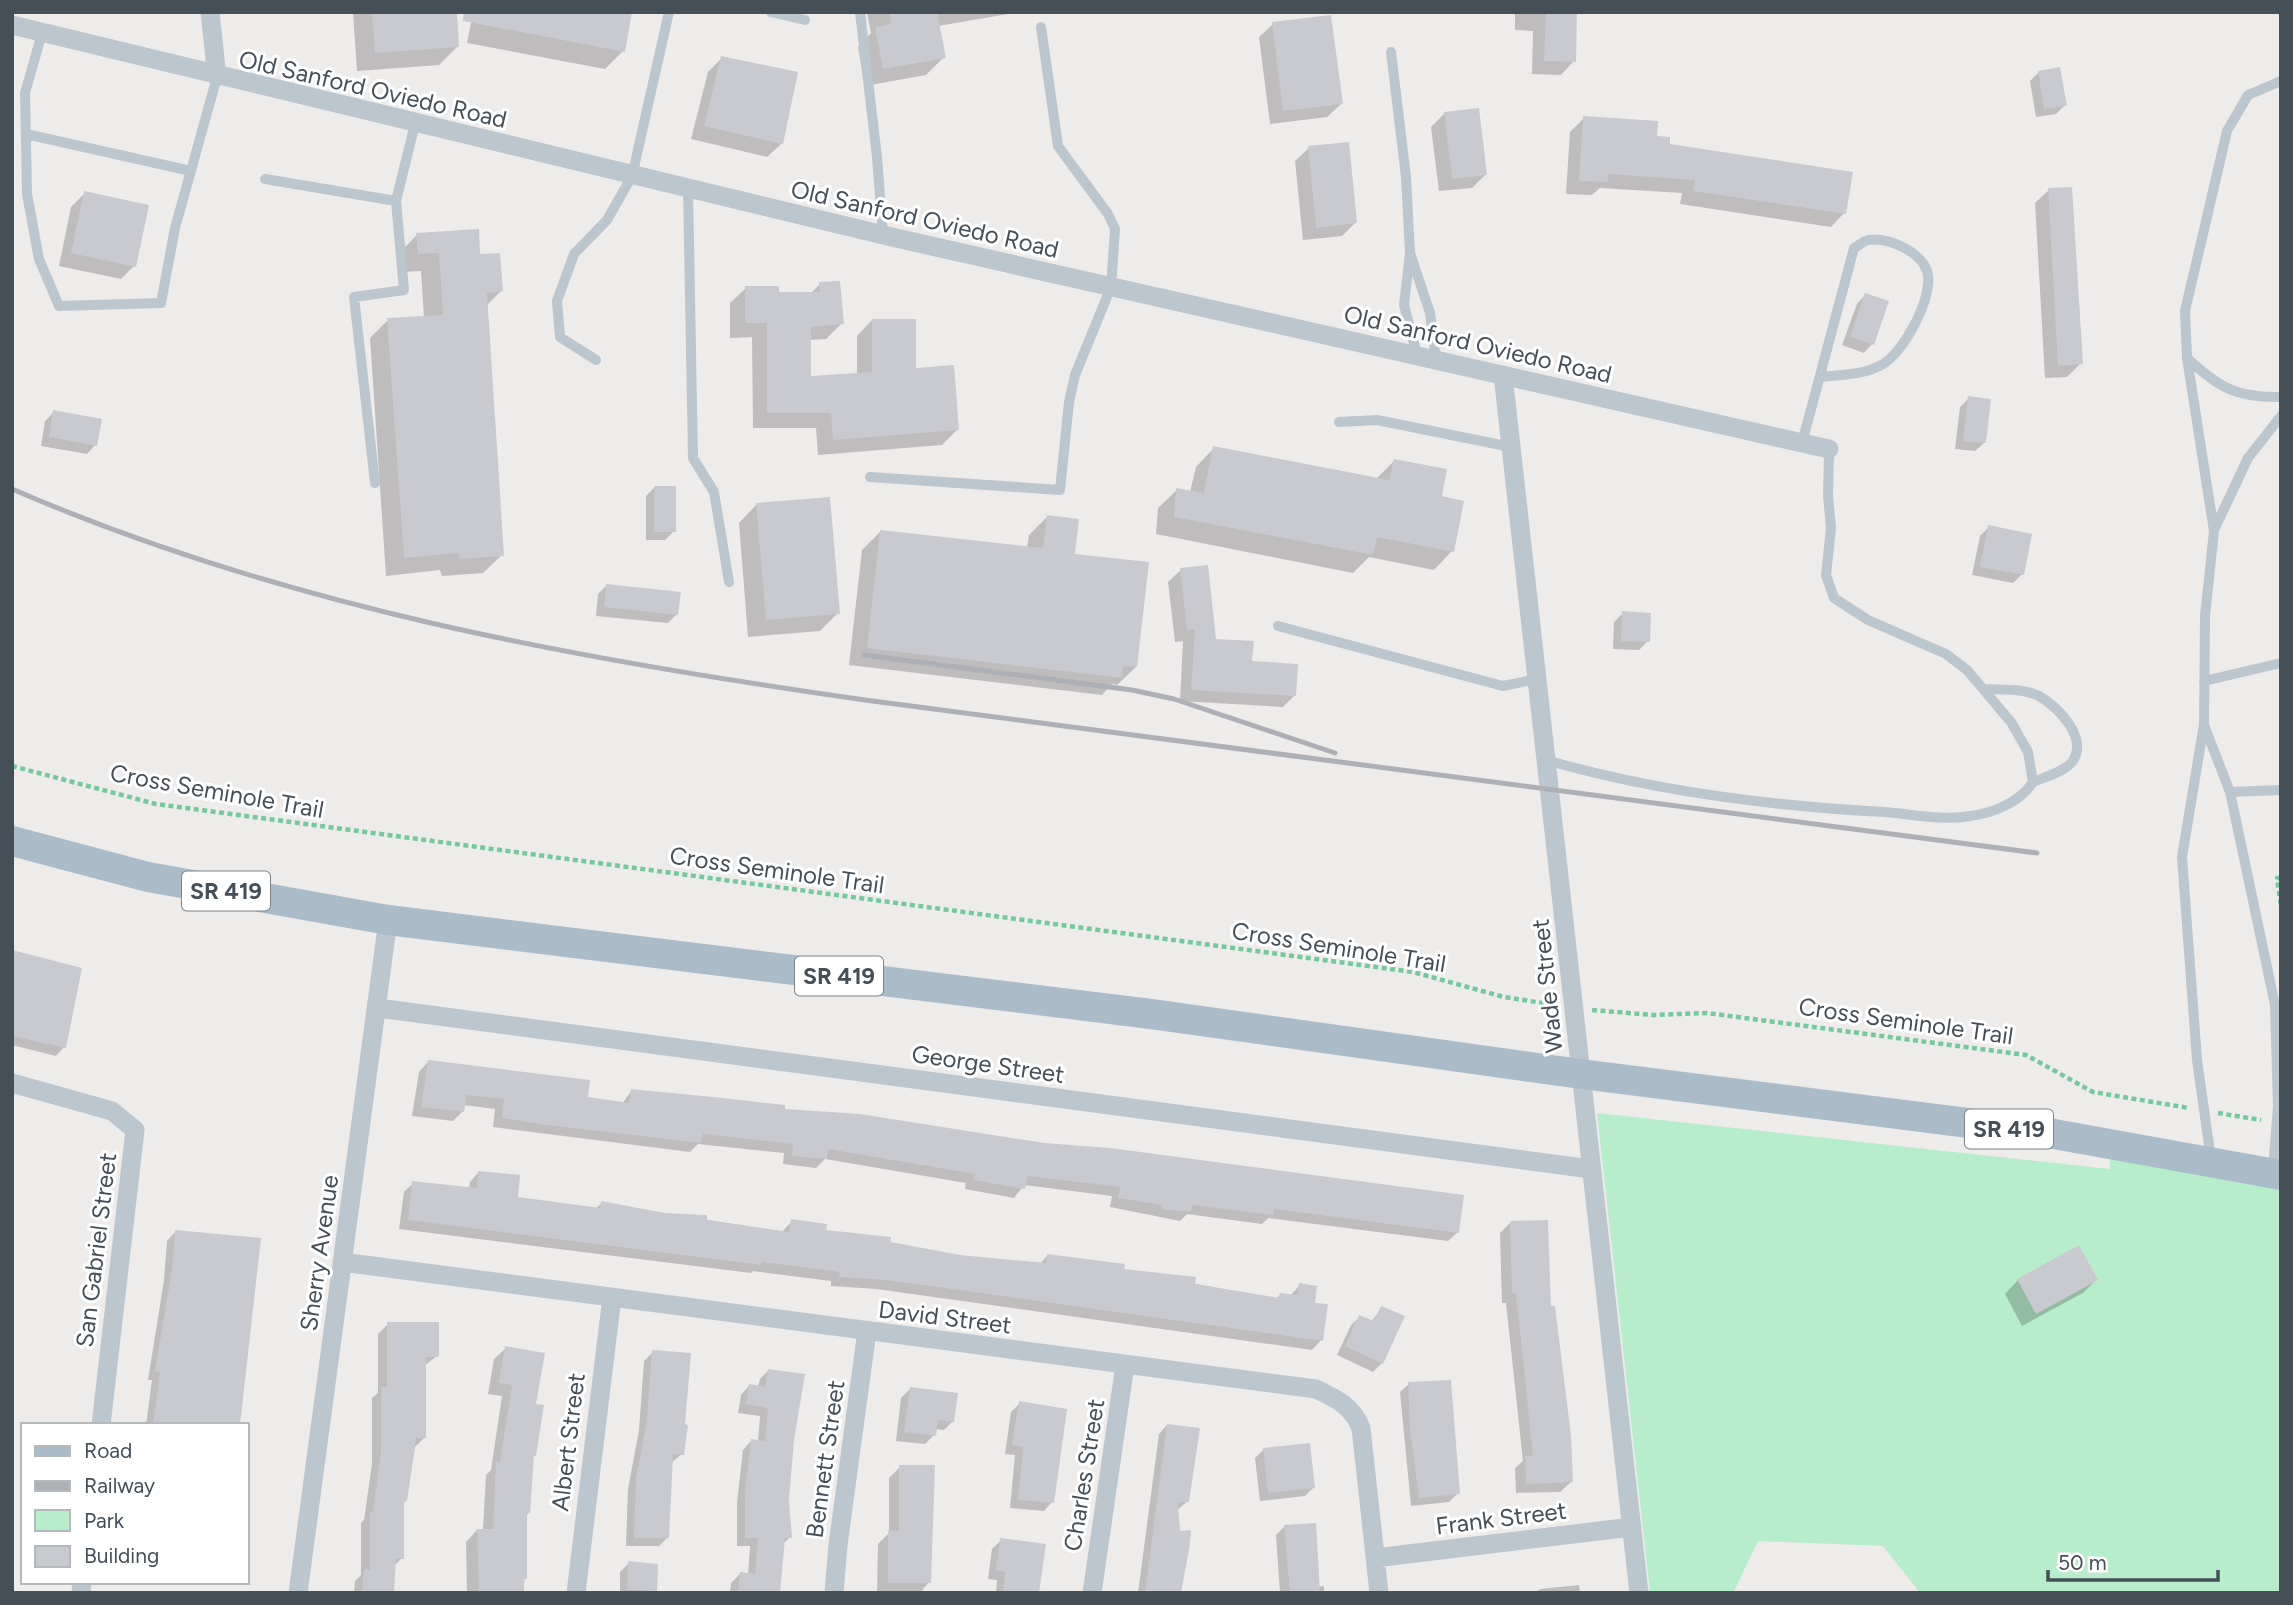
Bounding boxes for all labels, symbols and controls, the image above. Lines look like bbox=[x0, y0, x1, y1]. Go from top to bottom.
street label: Old Sanford Oviedo Road bbox=[236, 44, 510, 134]
street label: Old Sanford Oviedo Road bbox=[788, 174, 1062, 264]
street label: Old Sanford Oviedo Road bbox=[1341, 299, 1615, 389]
street label: Cross Seminole Trail bbox=[108, 758, 326, 824]
street label: Cross Seminole Trail bbox=[668, 841, 886, 899]
road number: SR 419 bbox=[182, 872, 270, 911]
street label: Cross Seminole Trail bbox=[1230, 916, 1448, 978]
street label: Wade Street bbox=[1526, 918, 1568, 1054]
road number: SR 419 bbox=[795, 956, 883, 995]
street label: Cross Seminole Trail bbox=[1797, 992, 2015, 1050]
street label: George Street bbox=[910, 1039, 1066, 1089]
road number: SR 419 bbox=[1965, 1110, 2053, 1148]
street label: San Gabriel Street bbox=[70, 1151, 122, 1349]
street label: Sherry Avenue bbox=[294, 1173, 344, 1333]
street label: David Street bbox=[877, 1294, 1013, 1340]
street label: Albert Street bbox=[545, 1371, 591, 1513]
street label: Bennett Street bbox=[800, 1378, 850, 1540]
street label: Charles Street bbox=[1058, 1397, 1110, 1553]
legend bbox=[21, 1423, 248, 1584]
text: Road bbox=[84, 1438, 132, 1463]
text: Railway bbox=[84, 1473, 155, 1498]
street label: Frank Street bbox=[1434, 1496, 1568, 1540]
text: Park bbox=[84, 1508, 125, 1533]
scale bar bbox=[2048, 1538, 2218, 1582]
text: Building bbox=[84, 1543, 159, 1568]
text: 50 m bbox=[2058, 1550, 2107, 1575]

